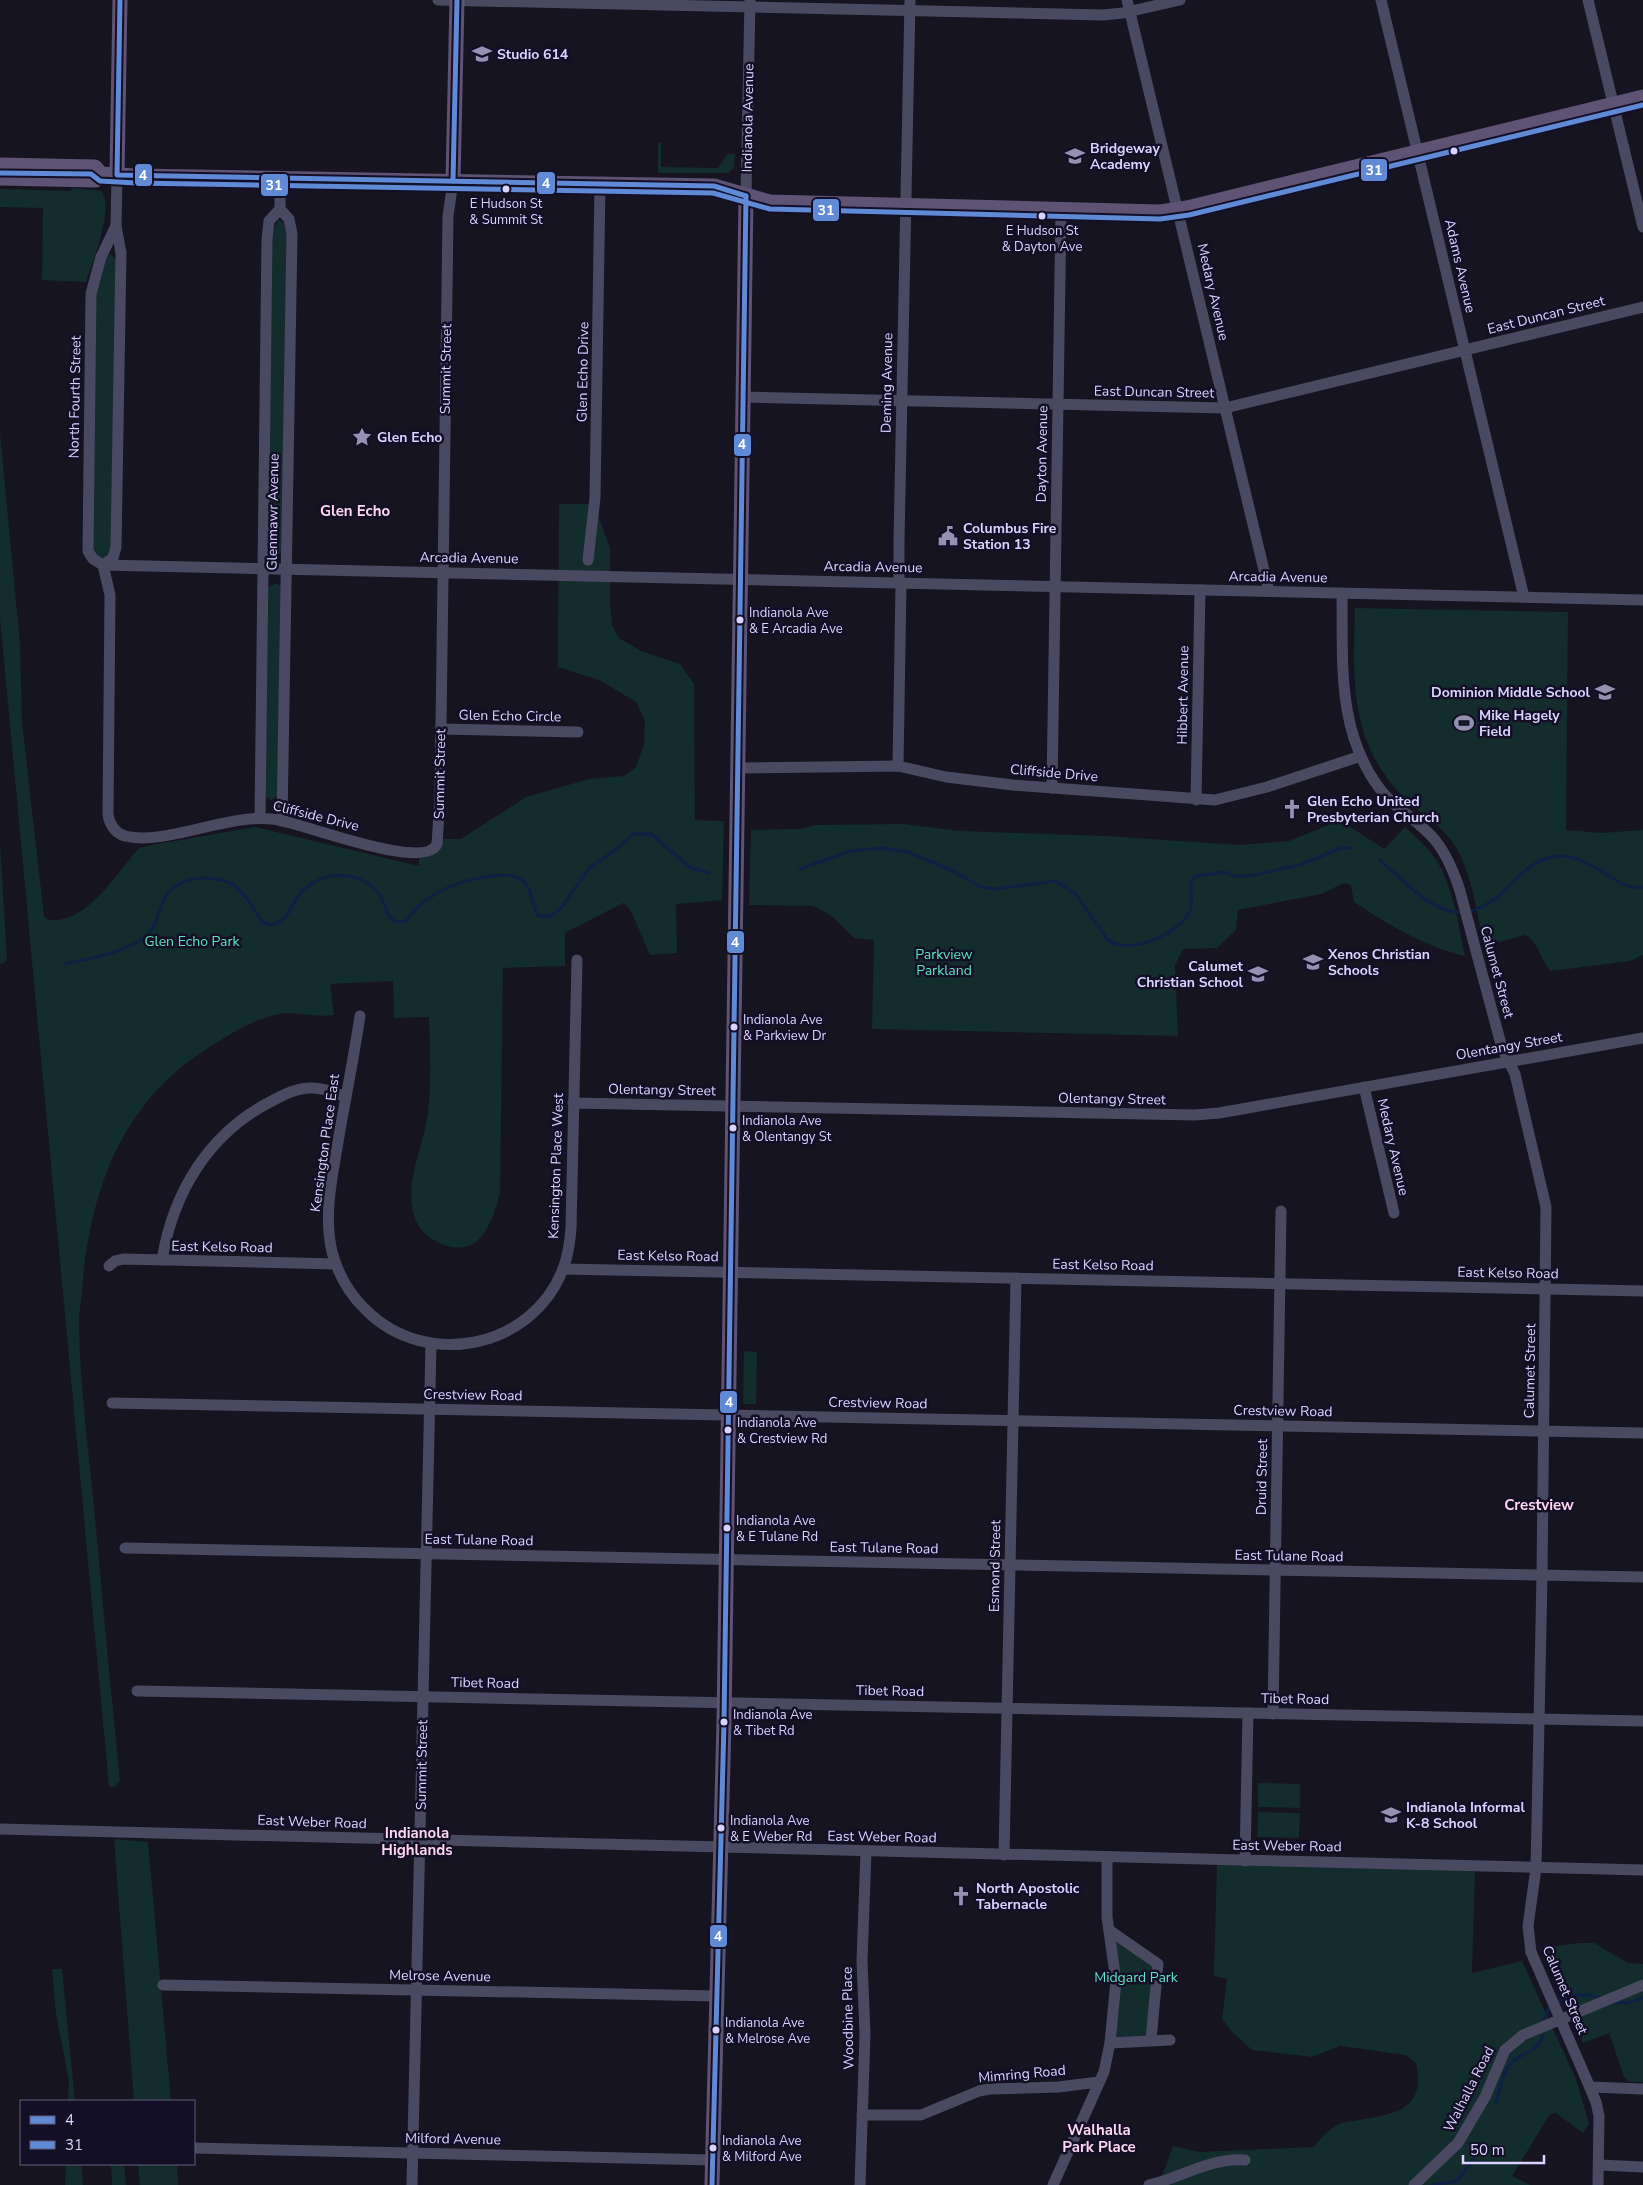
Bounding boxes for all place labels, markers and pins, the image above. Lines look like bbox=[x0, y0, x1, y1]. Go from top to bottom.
school or university icon: Studio 614 bbox=[471, 43, 493, 65]
place label: Studio 614 bbox=[497, 45, 569, 64]
place label: Bridgeway Academy bbox=[1090, 139, 1160, 174]
school or university icon: Bridgeway Academy bbox=[1064, 145, 1086, 167]
unlabelled marker bbox=[1449, 146, 1459, 156]
marker: E Hudson St & Summit St bbox=[501, 184, 511, 194]
place label: E Hudson St & Summit St bbox=[469, 195, 543, 229]
marker: E Hudson St & Dayton Ave bbox=[1037, 211, 1047, 221]
place label: E Hudson St & Dayton Ave bbox=[1002, 222, 1082, 256]
place icon: Glen Echo bbox=[351, 426, 373, 448]
place label: Glen Echo bbox=[377, 428, 442, 447]
place label: Columbus Fire Station 13 bbox=[963, 519, 1057, 554]
public building icon: Columbus Fire Station 13 bbox=[937, 525, 959, 547]
place label: Indianola Ave & E Arcadia Ave bbox=[749, 604, 843, 638]
marker: Indianola Ave & E Arcadia Ave bbox=[735, 615, 745, 625]
school or university icon: Dominion Middle School bbox=[1594, 681, 1616, 703]
place label: Dominion Middle School bbox=[1431, 683, 1591, 702]
place label: Mike Hagely Field bbox=[1479, 706, 1560, 741]
sports icon: Mike Hagely Field bbox=[1453, 712, 1475, 734]
place label: Glen Echo United Presbyterian Church bbox=[1307, 792, 1439, 827]
church icon: Glen Echo United Presbyterian Church bbox=[1281, 798, 1303, 820]
place label: Xenos Christian Schools bbox=[1327, 945, 1430, 980]
school or university icon: Xenos Christian Schools bbox=[1302, 951, 1324, 973]
place label: Calumet Christian School bbox=[1137, 957, 1244, 992]
school or university icon: Calumet Christian School bbox=[1247, 963, 1269, 985]
place label: Indianola Ave & Parkview Dr bbox=[743, 1011, 827, 1045]
marker: Indianola Ave & Parkview Dr bbox=[729, 1022, 739, 1032]
place label: Indianola Ave & Olentangy St bbox=[742, 1112, 832, 1146]
marker: Indianola Ave & Olentangy St bbox=[728, 1123, 738, 1133]
place label: Indianola Ave & Crestview Rd bbox=[737, 1414, 827, 1448]
marker: Indianola Ave & Crestview Rd bbox=[723, 1425, 733, 1435]
place label: Indianola Ave & E Tulane Rd bbox=[736, 1512, 818, 1546]
marker: Indianola Ave & E Tulane Rd bbox=[722, 1523, 732, 1533]
place label: Indianola Ave & Tibet Rd bbox=[733, 1706, 813, 1740]
marker: Indianola Ave & Tibet Rd bbox=[719, 1717, 729, 1727]
place label: Indianola Informal K-8 School bbox=[1406, 1798, 1525, 1833]
school or university icon: Indianola Informal K-8 School bbox=[1380, 1804, 1402, 1826]
place label: Indianola Ave & E Weber Rd bbox=[730, 1812, 812, 1846]
marker: Indianola Ave & E Weber Rd bbox=[716, 1823, 726, 1833]
place label: North Apostolic Tabernacle bbox=[976, 1879, 1080, 1914]
church icon: North Apostolic Tabernacle bbox=[950, 1885, 972, 1907]
place label: Indianola Ave & Melrose Ave bbox=[725, 2014, 810, 2048]
marker: Indianola Ave & Melrose Ave bbox=[711, 2025, 721, 2035]
place label: Indianola Ave & Milford Ave bbox=[722, 2132, 802, 2166]
marker: Indianola Ave & Milford Ave bbox=[708, 2143, 718, 2153]

